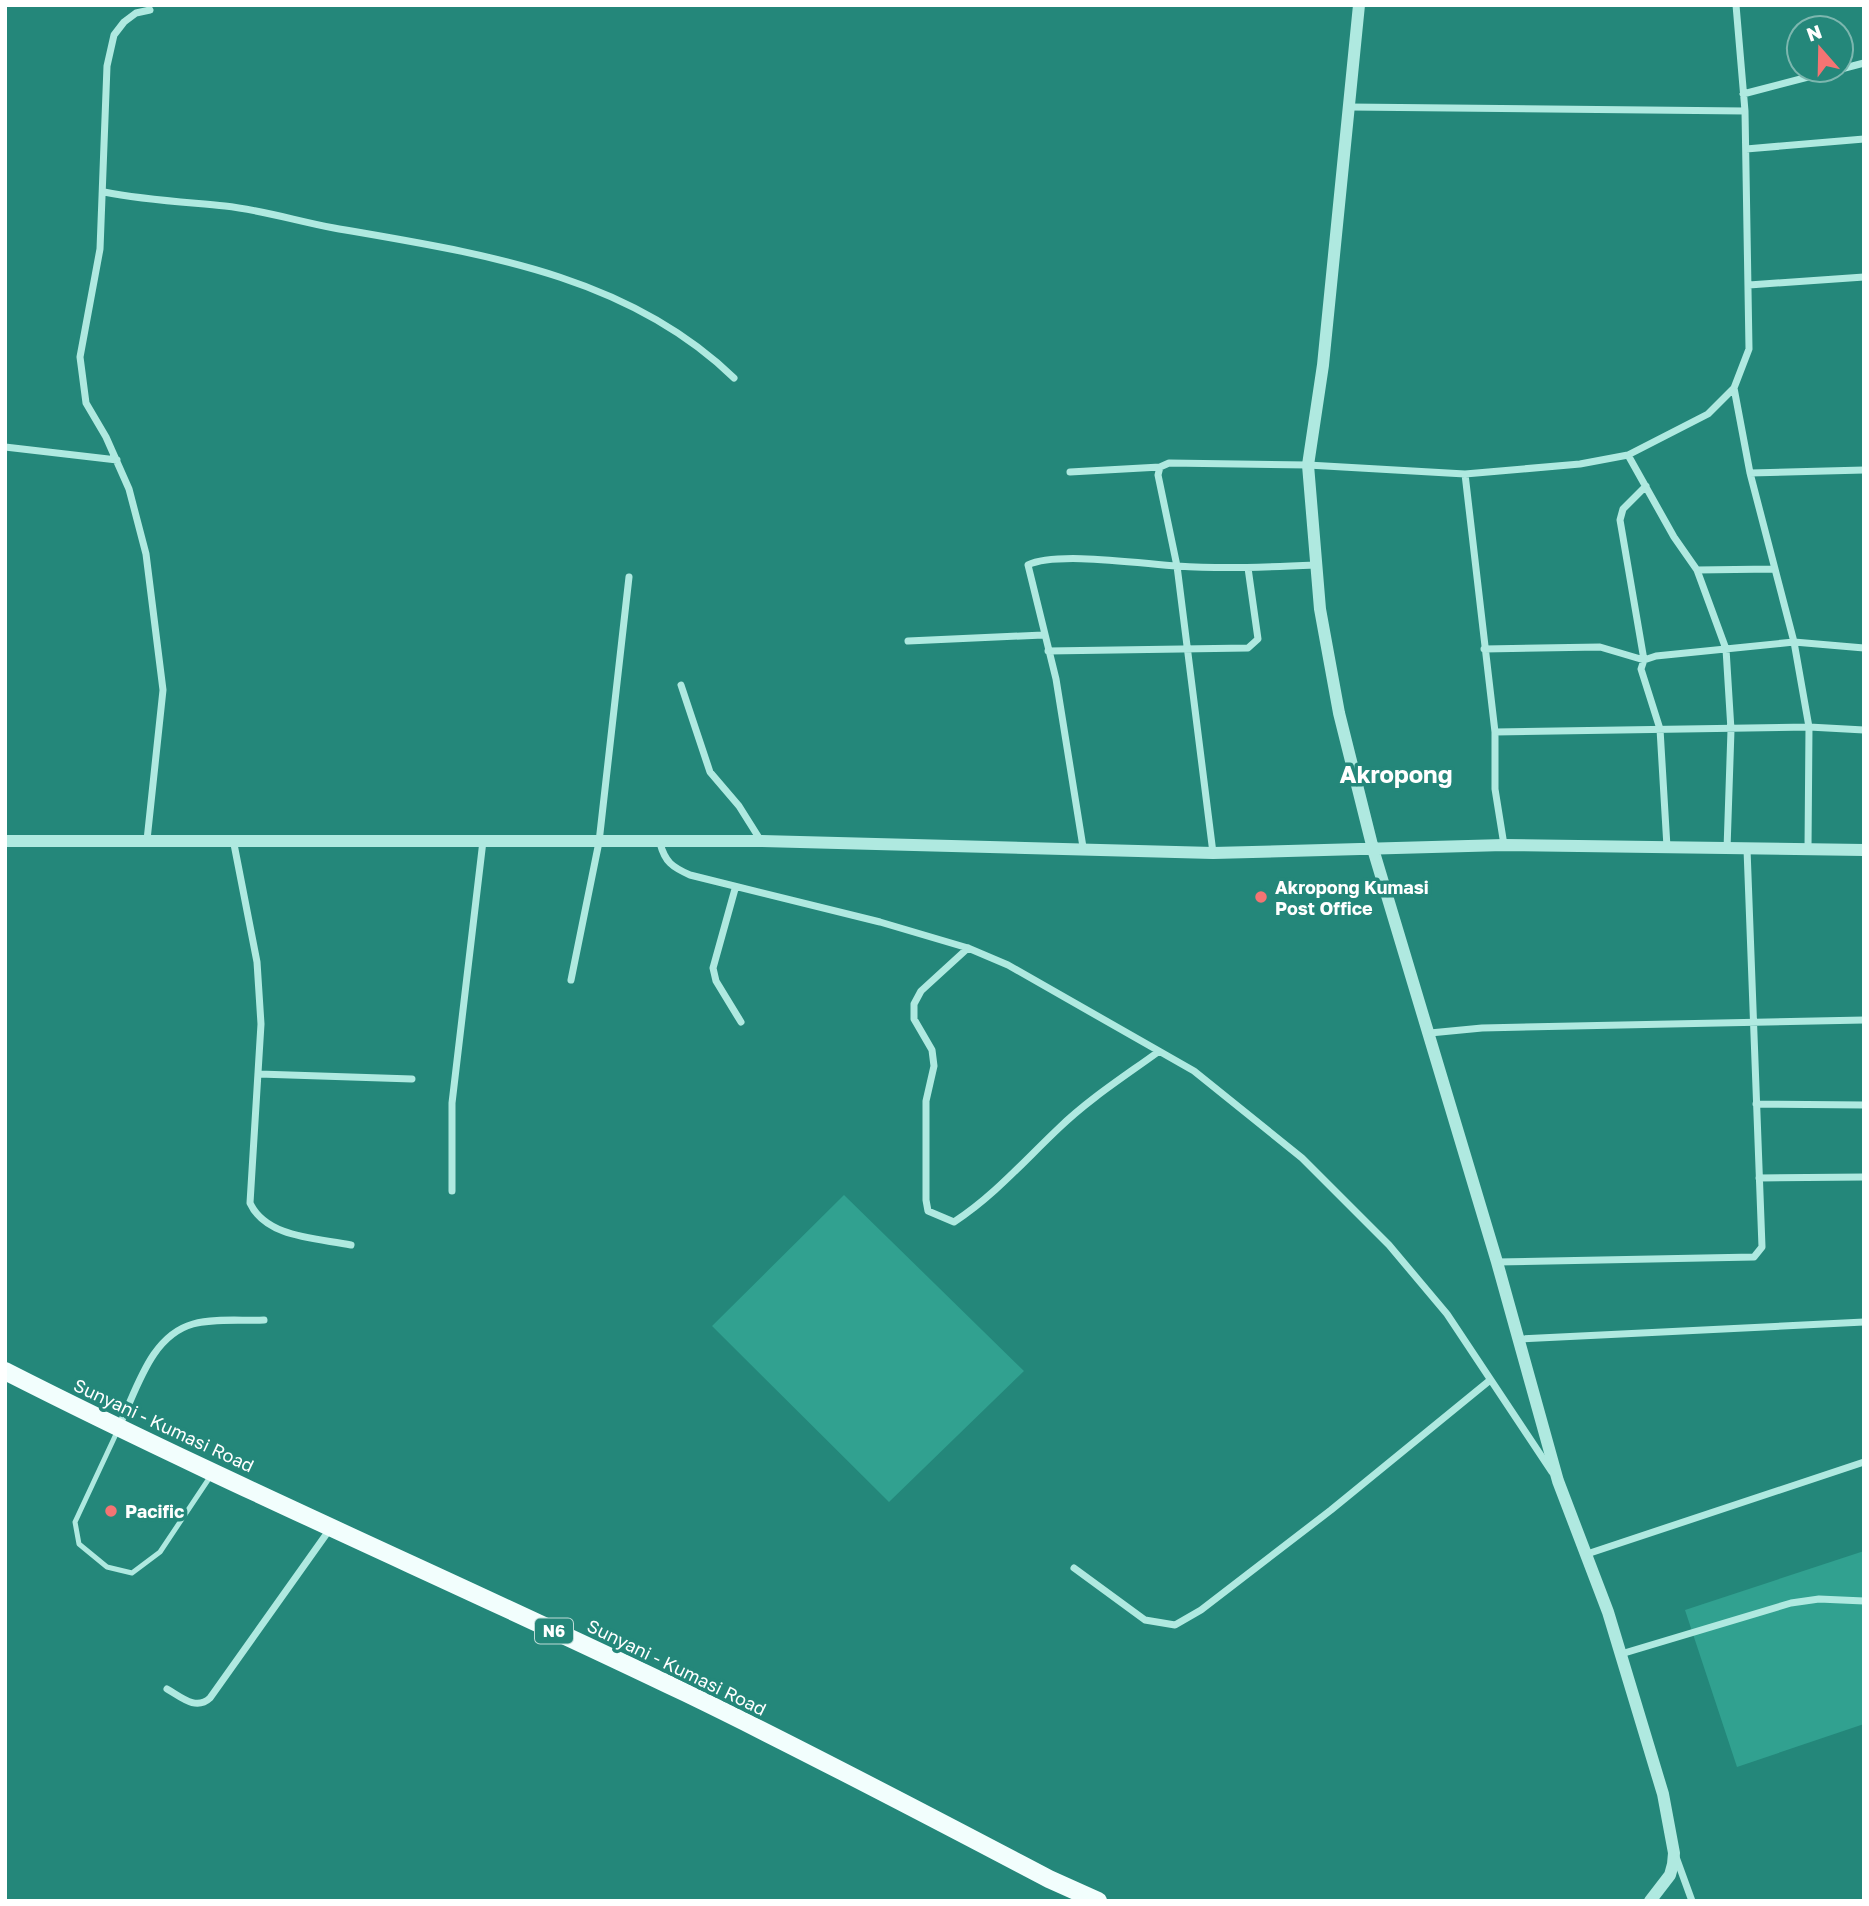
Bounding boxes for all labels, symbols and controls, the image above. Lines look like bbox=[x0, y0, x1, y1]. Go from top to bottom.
north arrow bbox=[1785, 14, 1855, 84]
text: N bbox=[1803, 19, 1825, 46]
district label: Akropong bbox=[1340, 759, 1452, 788]
place label: Akropong Kumasi Post Office bbox=[1275, 876, 1429, 919]
marker: Akropong Kumasi Post Office bbox=[1253, 889, 1269, 905]
street label: Sunyani - Kumasi Road bbox=[70, 1373, 258, 1477]
place label: Pacific bbox=[125, 1500, 184, 1522]
marker: Pacific bbox=[103, 1503, 119, 1519]
street label: Sunyani - Kumasi Road bbox=[584, 1614, 770, 1720]
road number: N6 bbox=[535, 1618, 573, 1644]

